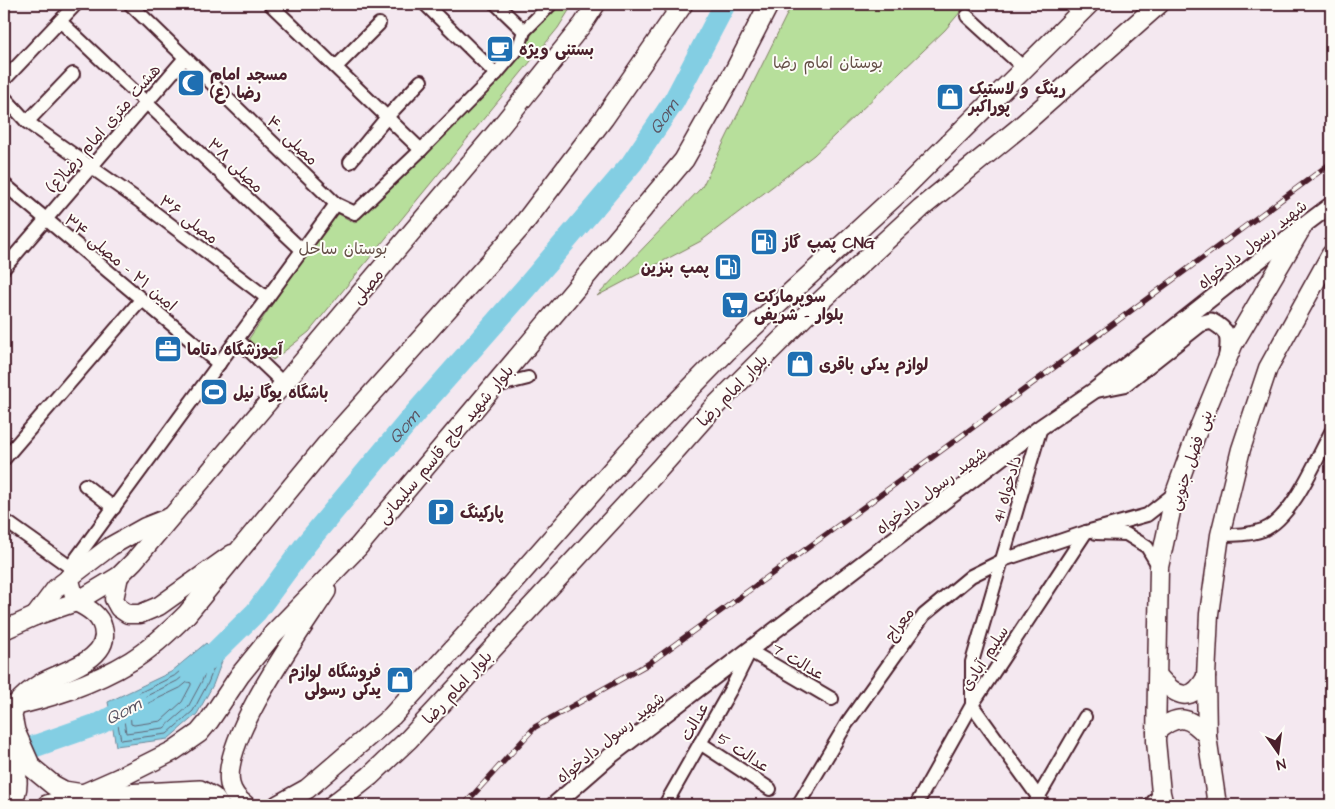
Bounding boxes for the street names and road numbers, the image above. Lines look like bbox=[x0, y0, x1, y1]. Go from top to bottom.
street label: هشت متری امام رضا(ع) bbox=[42, 59, 167, 198]
street label: مصلی ۴۰ bbox=[262, 111, 323, 171]
street label: مصلی ۳۸ bbox=[202, 133, 268, 198]
street label: مصلی ۳۶ bbox=[154, 190, 223, 249]
street label: شهید رسول دادخواه bbox=[1193, 195, 1312, 295]
street label: امین ۲۱ - مصلی ۳۴ bbox=[59, 209, 181, 316]
street label: مصلی bbox=[347, 264, 389, 309]
street label: بلوار امام رضا bbox=[692, 350, 774, 433]
street label: بلوار شهید حاج قاسم سلیمانی bbox=[373, 360, 520, 530]
street label: بنی فضل جنوبی bbox=[1163, 407, 1218, 513]
street label: شهید رسول دادخواه bbox=[872, 442, 992, 540]
street label: دادخواه 41 bbox=[987, 453, 1027, 526]
street label: معراج bbox=[880, 603, 920, 646]
street label: سلیم آبادی bbox=[956, 622, 1015, 696]
street label: عدالت 7 bbox=[768, 638, 829, 686]
street label: بلوار امام رضا bbox=[418, 646, 498, 730]
street label: شهید رسول دادخواه bbox=[552, 687, 669, 788]
street label: عدالت bbox=[675, 698, 714, 745]
street label: عدالت 5 bbox=[713, 728, 774, 778]

